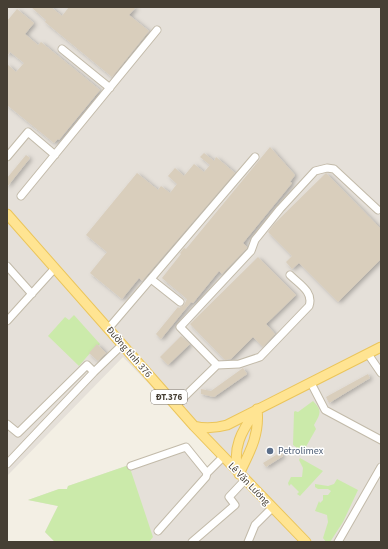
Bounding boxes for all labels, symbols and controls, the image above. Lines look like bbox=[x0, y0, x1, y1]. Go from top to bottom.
street label: Đường tỉnh 376 bbox=[103, 323, 155, 381]
road number: ĐT.376 bbox=[151, 390, 187, 404]
place label: Petrolimex bbox=[278, 444, 324, 458]
marker: Petrolimex bbox=[265, 446, 275, 456]
street label: Lê Văn Lương bbox=[225, 459, 273, 509]

